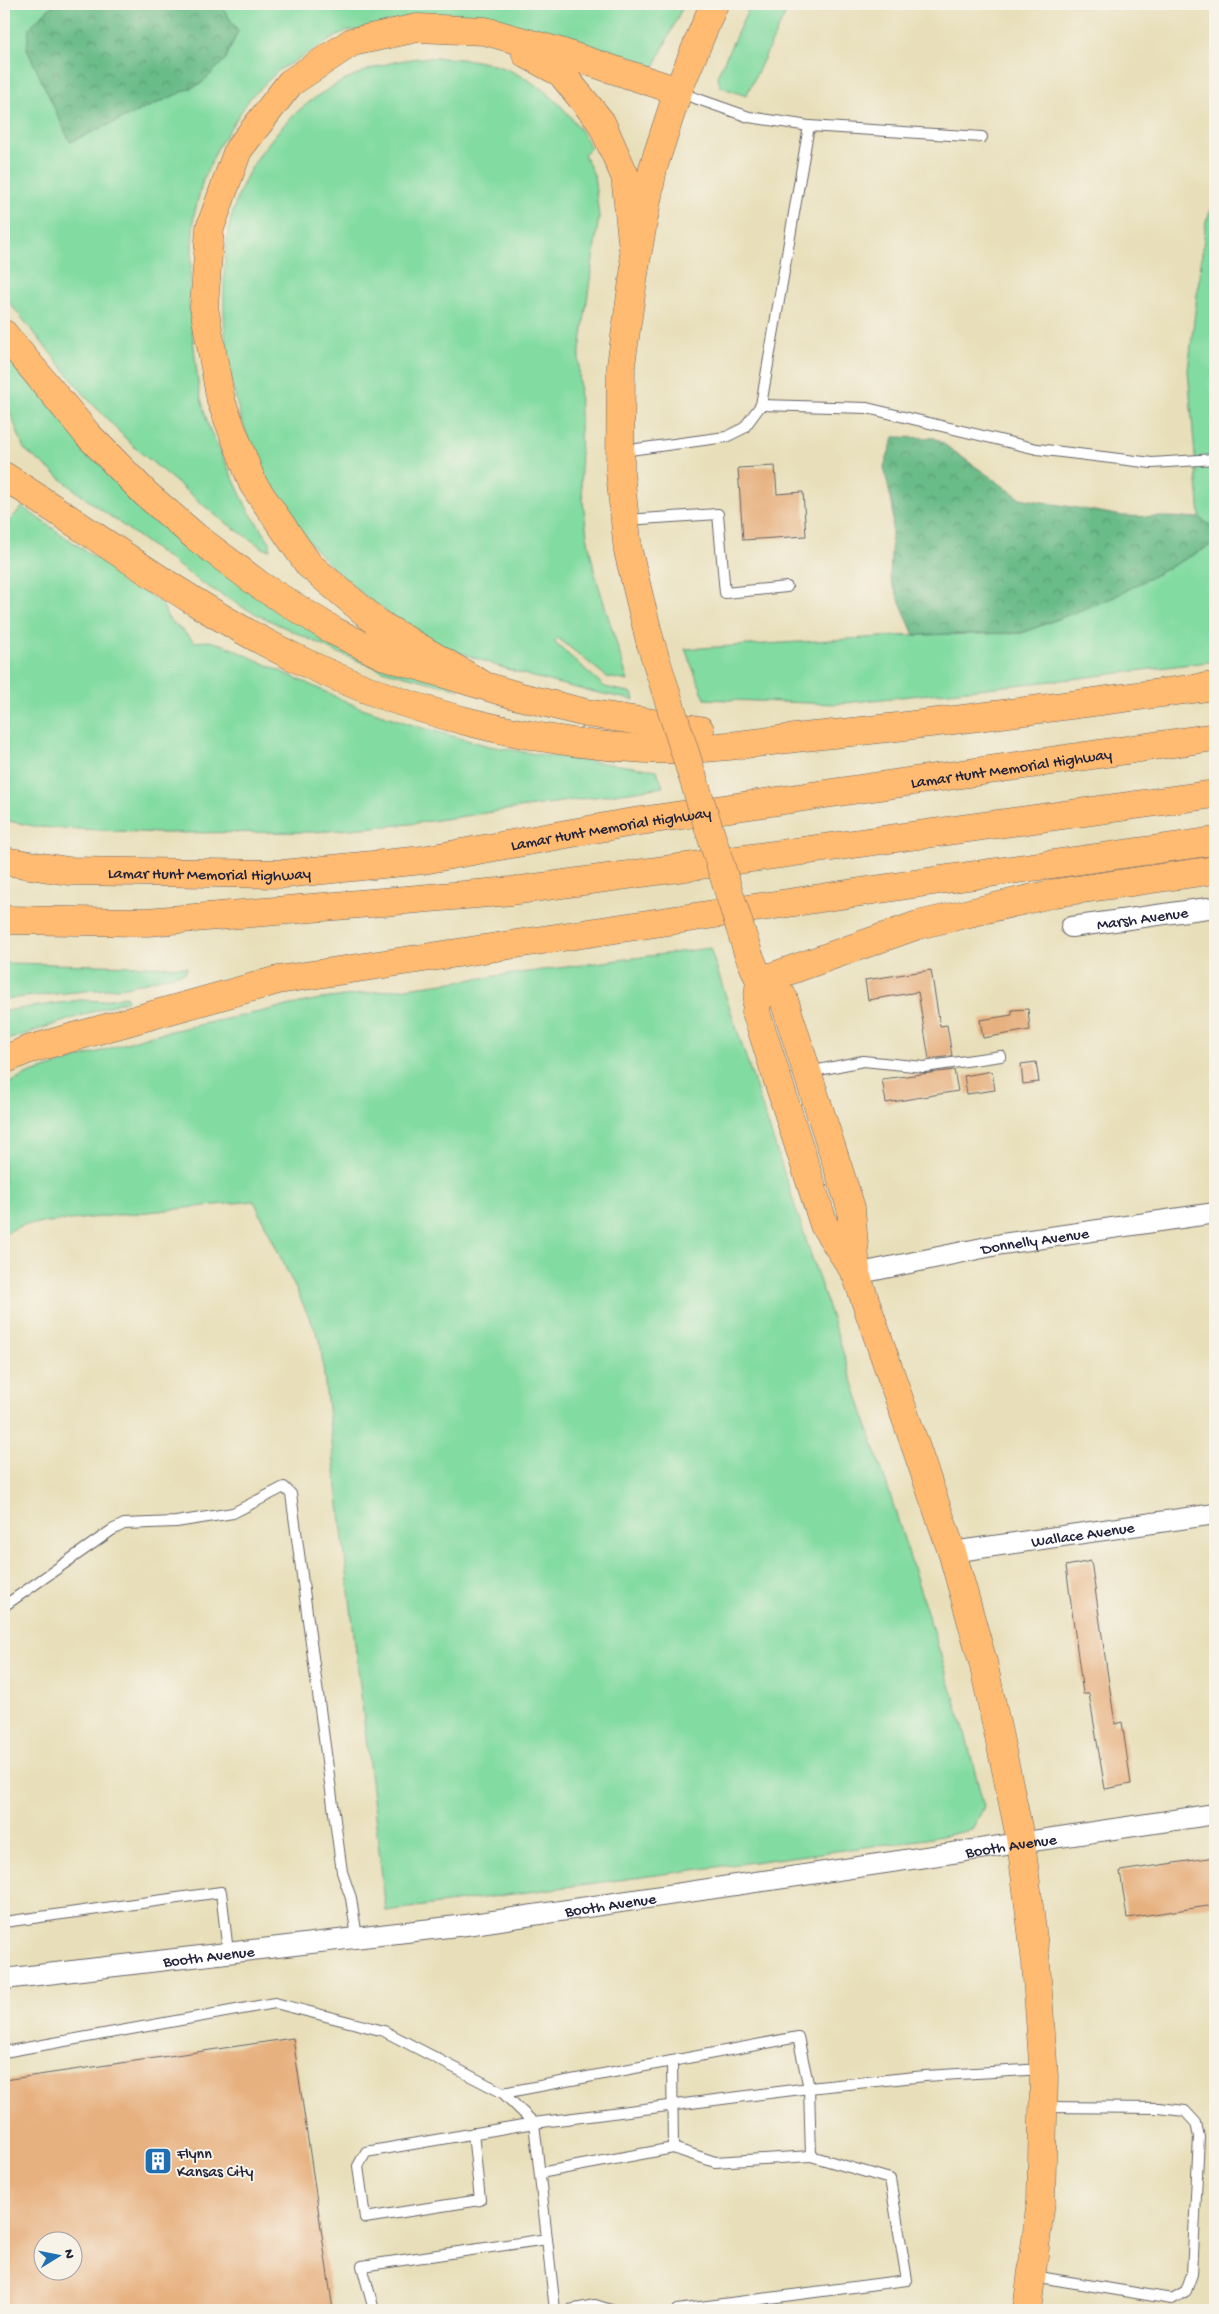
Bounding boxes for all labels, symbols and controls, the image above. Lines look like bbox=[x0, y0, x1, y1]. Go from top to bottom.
street label: Lamar Hunt Memorial Highway bbox=[910, 746, 1114, 794]
street label: Lamar Hunt Memorial Highway bbox=[510, 805, 713, 857]
street label: Lamar Hunt Memorial Highway bbox=[108, 865, 312, 887]
street label: Marsh Avenue bbox=[1096, 905, 1190, 936]
street label: Donnelly Avenue bbox=[979, 1225, 1091, 1261]
street label: Wallace Avenue bbox=[1030, 1520, 1137, 1553]
street label: Booth Avenue bbox=[964, 1831, 1059, 1864]
street label: Booth Avenue bbox=[563, 1891, 658, 1923]
street label: Booth Avenue bbox=[161, 1944, 256, 1973]
building icon: Flynn Kansas City bbox=[143, 2146, 173, 2176]
place label: Flynn Kansas City bbox=[176, 2146, 253, 2183]
north arrow bbox=[32, 2232, 82, 2282]
text: N bbox=[59, 2248, 78, 2260]

